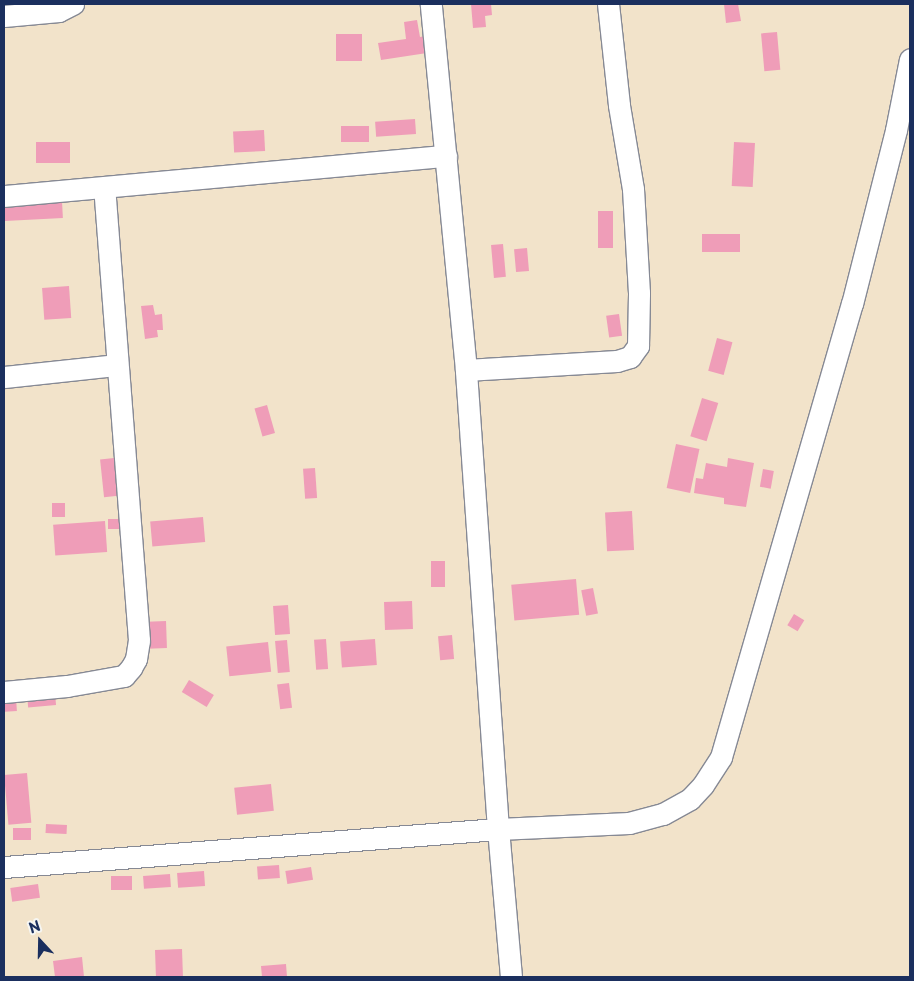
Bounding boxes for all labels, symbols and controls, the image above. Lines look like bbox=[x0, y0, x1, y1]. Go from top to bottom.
text: N bbox=[26, 915, 43, 938]
north arrow bbox=[15, 916, 65, 966]

